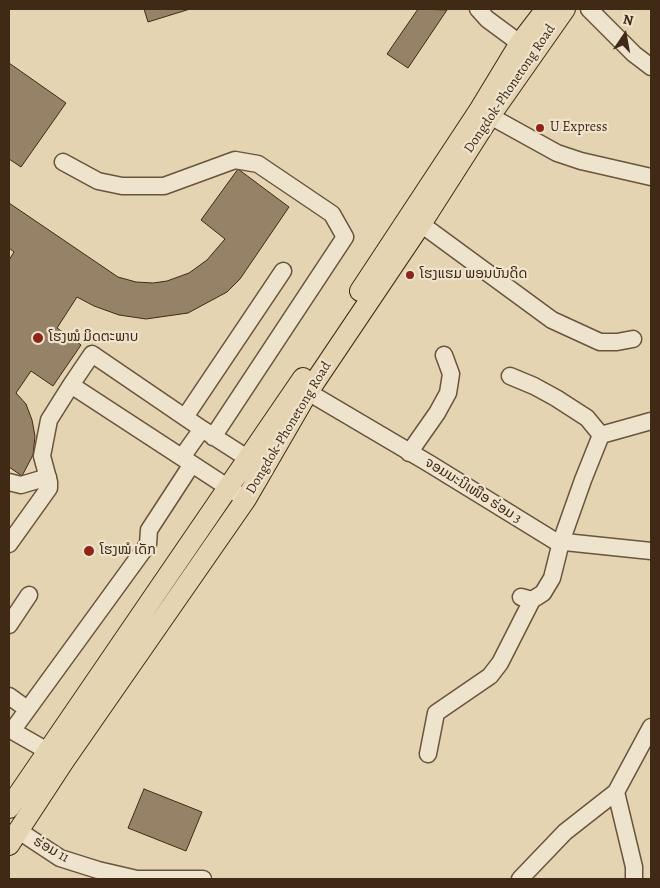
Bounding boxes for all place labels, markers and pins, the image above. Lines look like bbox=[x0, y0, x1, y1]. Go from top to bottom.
place label: U Express bbox=[550, 120, 607, 136]
marker: U Express bbox=[534, 122, 546, 134]
place label: ໂຮງແຮມ ພອນບັນດິດ bbox=[420, 267, 527, 283]
marker: ໂຮງແຮມ ພອນບັນດິດ bbox=[404, 269, 416, 281]
place label: ໂຮງໝໍ ມິດຕະພາບ bbox=[49, 330, 138, 346]
marker: ໂຮງໝໍ ມິດຕະພາບ bbox=[31, 331, 45, 345]
place label: ໂຮງໝໍ ເດັກ bbox=[100, 543, 156, 559]
marker: ໂຮງໝໍ ເດັກ bbox=[82, 544, 96, 558]

